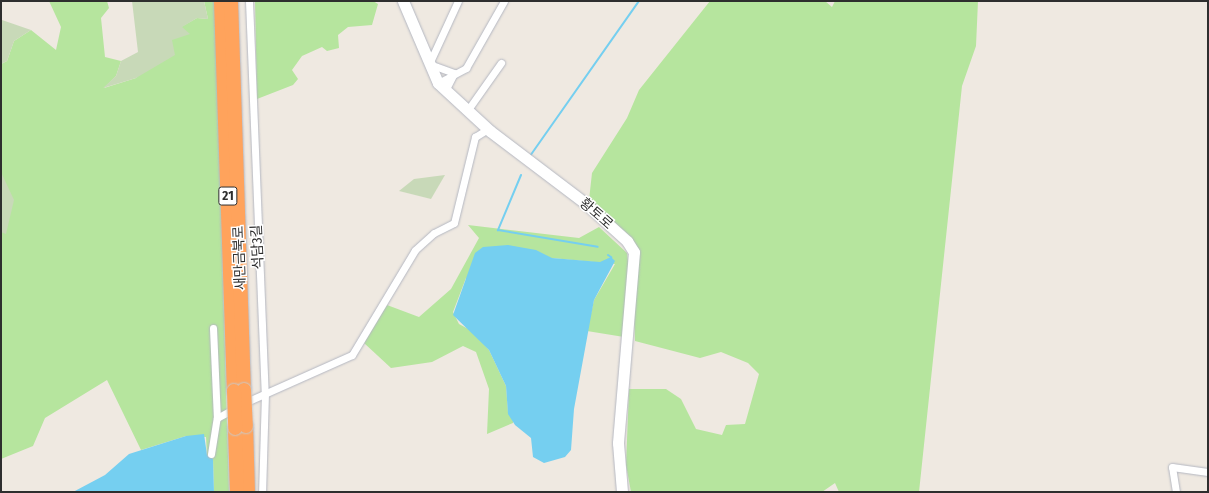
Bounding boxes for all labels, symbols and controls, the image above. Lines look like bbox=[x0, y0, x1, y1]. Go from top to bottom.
road number: 21 bbox=[218, 185, 238, 207]
street label: 황토로 bbox=[576, 195, 616, 233]
street label: 석담3길 bbox=[248, 224, 268, 270]
street label: 새만금북로 bbox=[230, 226, 250, 290]

